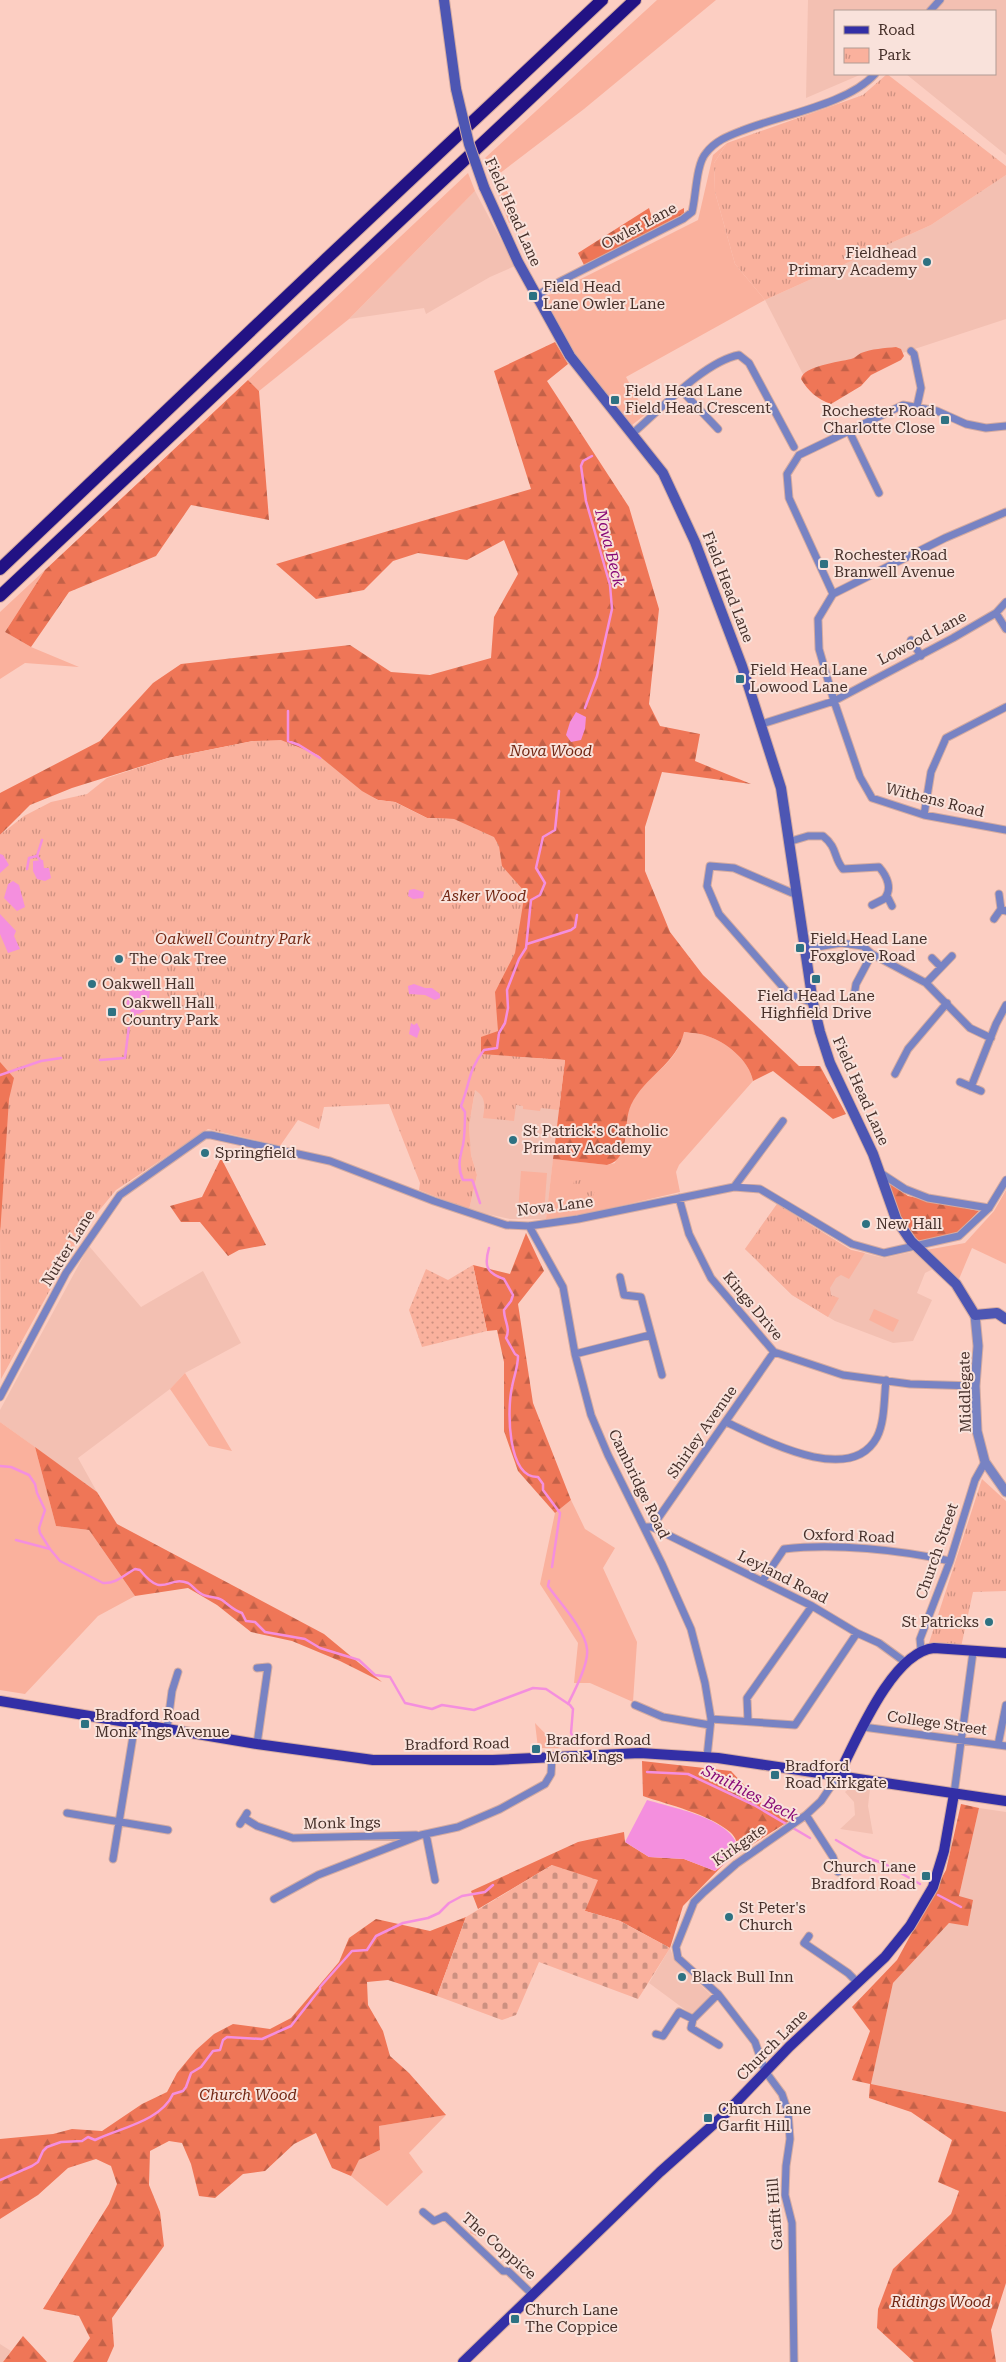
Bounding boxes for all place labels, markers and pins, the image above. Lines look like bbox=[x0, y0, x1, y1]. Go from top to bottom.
place label: Fieldhead Primary Academy bbox=[788, 244, 917, 279]
marker: Fieldhead Primary Academy bbox=[921, 256, 933, 268]
place label: Field Head Lane Owler Lane bbox=[543, 278, 665, 313]
marker: Field Head Lane Owler Lane bbox=[527, 290, 539, 302]
place label: Field Head Lane Field Head Crescent bbox=[625, 382, 771, 417]
marker: Field Head Lane Field Head Crescent bbox=[609, 394, 621, 406]
place label: Rochester Road Charlotte Close bbox=[822, 402, 935, 437]
marker: Rochester Road Charlotte Close bbox=[939, 414, 951, 426]
place label: Rochester Road Branwell Avenue bbox=[834, 546, 955, 581]
marker: Rochester Road Branwell Avenue bbox=[818, 558, 830, 570]
place label: Field Head Lane Lowood Lane bbox=[750, 661, 867, 696]
marker: Field Head Lane Lowood Lane bbox=[734, 673, 746, 685]
place label: Field Head Lane Foxglove Road bbox=[810, 930, 927, 965]
marker: Field Head Lane Foxglove Road bbox=[794, 942, 806, 954]
place label: The Oak Tree bbox=[129, 950, 227, 968]
marker: The Oak Tree bbox=[113, 953, 125, 965]
marker: Field Head Lane Highfield Drive bbox=[810, 973, 822, 985]
place label: Oakwell Hall bbox=[102, 975, 195, 993]
marker: Oakwell Hall bbox=[86, 978, 98, 990]
place label: Field Head Lane Highfield Drive bbox=[757, 987, 875, 1022]
place label: Oakwell Hall Country Park bbox=[122, 994, 219, 1029]
marker: Oakwell Hall Country Park bbox=[106, 1006, 118, 1018]
place label: St Patrick's Catholic Primary Academy bbox=[523, 1122, 668, 1157]
marker: St Patrick's Catholic Primary Academy bbox=[507, 1134, 519, 1146]
place label: Springfield bbox=[215, 1144, 296, 1162]
marker: Springfield bbox=[199, 1147, 211, 1159]
place label: New Hall bbox=[876, 1215, 942, 1233]
marker: New Hall bbox=[860, 1218, 872, 1230]
place label: St Patricks bbox=[902, 1613, 979, 1631]
marker: St Patricks bbox=[983, 1616, 995, 1628]
place label: Bradford Road Monk Ings Avenue bbox=[95, 1706, 230, 1741]
marker: Bradford Road Monk Ings Avenue bbox=[79, 1718, 91, 1730]
place label: Bradford Road Monk Ings bbox=[546, 1731, 651, 1766]
marker: Bradford Road Monk Ings bbox=[530, 1743, 542, 1755]
place label: Bradford Road Kirkgate bbox=[785, 1757, 887, 1792]
marker: Bradford Road Kirkgate bbox=[769, 1769, 781, 1781]
place label: Church Lane Bradford Road bbox=[811, 1858, 916, 1893]
marker: Church Lane Bradford Road bbox=[920, 1870, 932, 1882]
place label: St Peter's Church bbox=[739, 1899, 806, 1934]
marker: St Peter's Church bbox=[723, 1911, 735, 1923]
place label: Black Bull Inn bbox=[692, 1968, 794, 1986]
marker: Black Bull Inn bbox=[676, 1971, 688, 1983]
place label: Church Lane Garfit Hill bbox=[718, 2100, 811, 2135]
marker: Church Lane Garfit Hill bbox=[702, 2112, 714, 2124]
place label: Church Lane The Coppice bbox=[525, 2301, 618, 2336]
marker: Church Lane The Coppice bbox=[509, 2313, 521, 2325]

